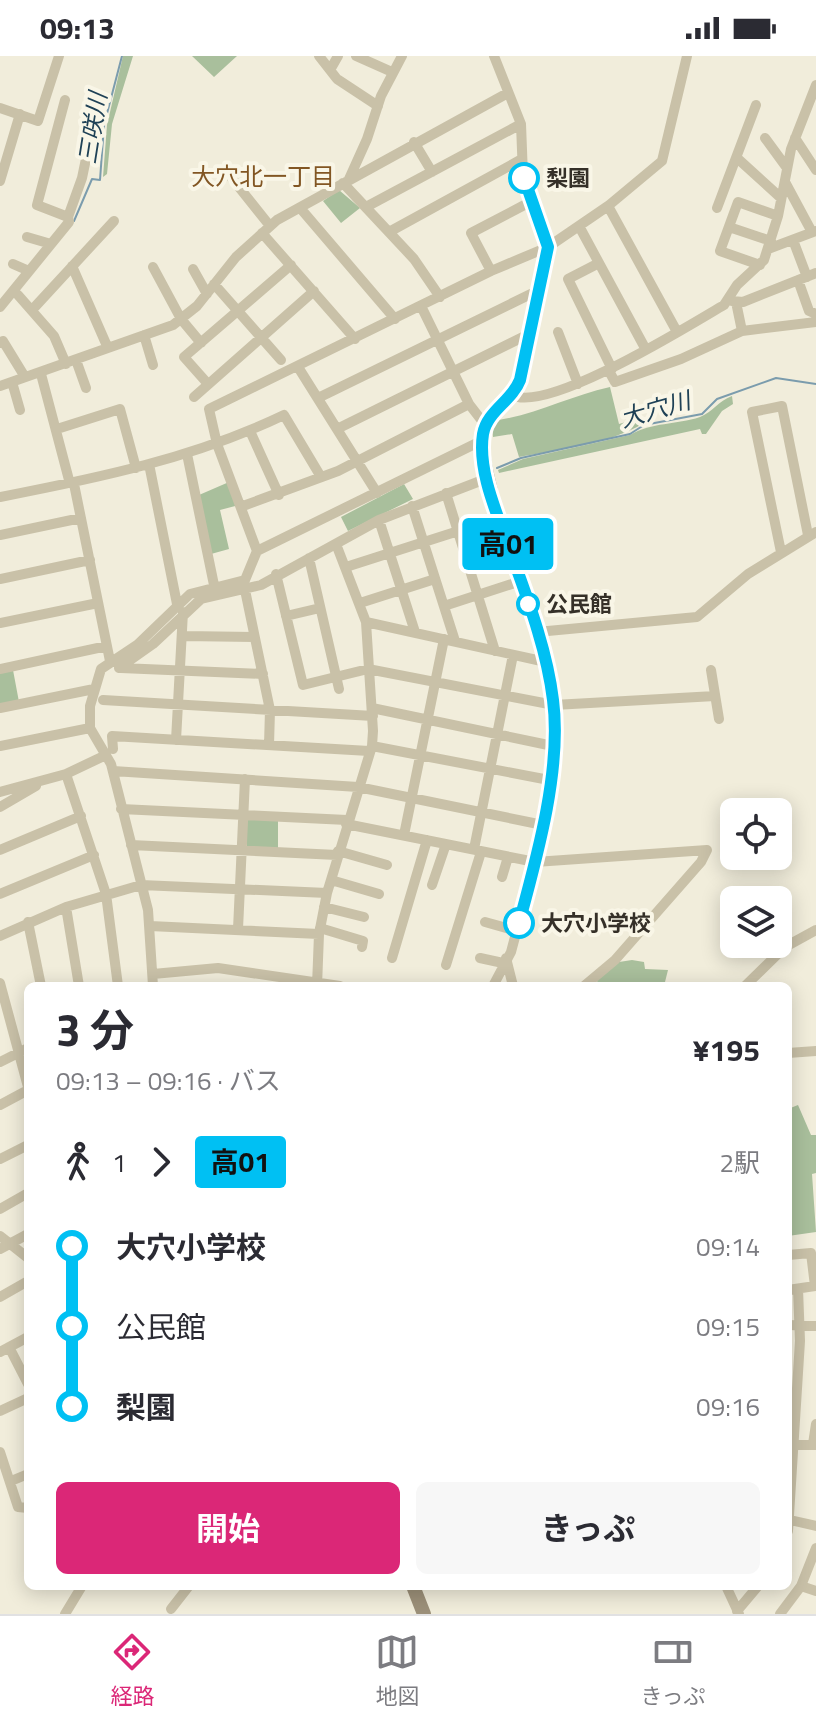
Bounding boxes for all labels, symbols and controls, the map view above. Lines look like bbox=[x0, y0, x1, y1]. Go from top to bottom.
text: 09:13 bbox=[40, 5, 115, 51]
water label: 三咲川 bbox=[69, 87, 116, 166]
district label: 大穴北一丁目 bbox=[191, 158, 335, 194]
place label: 梨園 bbox=[546, 161, 590, 195]
marker: 梨園 bbox=[509, 163, 539, 193]
water label: 大穴川 bbox=[615, 381, 697, 436]
line badge: 高01 bbox=[462, 518, 554, 570]
text: 高01 bbox=[478, 522, 538, 565]
place label: 公民館 bbox=[546, 587, 612, 621]
marker: 公民館 bbox=[517, 593, 539, 615]
map controls bbox=[720, 798, 792, 958]
button: locate bbox=[720, 798, 792, 870]
button: layers bbox=[720, 886, 792, 958]
place label: 大穴小学校 bbox=[541, 906, 651, 940]
marker: 大穴小学校 bbox=[504, 908, 534, 938]
text: 3 分 bbox=[56, 996, 134, 1063]
text: ¥195 bbox=[693, 1027, 760, 1073]
text: 09:13 – 09:16 · バス bbox=[56, 1061, 281, 1100]
icon: walk bbox=[56, 1140, 100, 1184]
icon: forward bbox=[139, 1140, 183, 1184]
text: 高01 bbox=[211, 1140, 270, 1183]
text: 1 bbox=[112, 1143, 127, 1182]
text: 2駅 bbox=[719, 1143, 760, 1182]
text: 大穴小学校 bbox=[116, 1224, 266, 1270]
text: 09:14 bbox=[696, 1227, 760, 1266]
text: 公民館 bbox=[116, 1304, 206, 1350]
text: 09:15 bbox=[696, 1307, 760, 1346]
text: 梨園 bbox=[116, 1384, 176, 1430]
text: 09:16 bbox=[696, 1387, 760, 1426]
button: 開始 bbox=[56, 1482, 400, 1574]
button: きっぷ bbox=[416, 1482, 760, 1574]
tab: 経路 bbox=[110, 1630, 154, 1713]
tab: 地図 bbox=[375, 1630, 419, 1713]
tab: きっぷ bbox=[640, 1630, 706, 1713]

